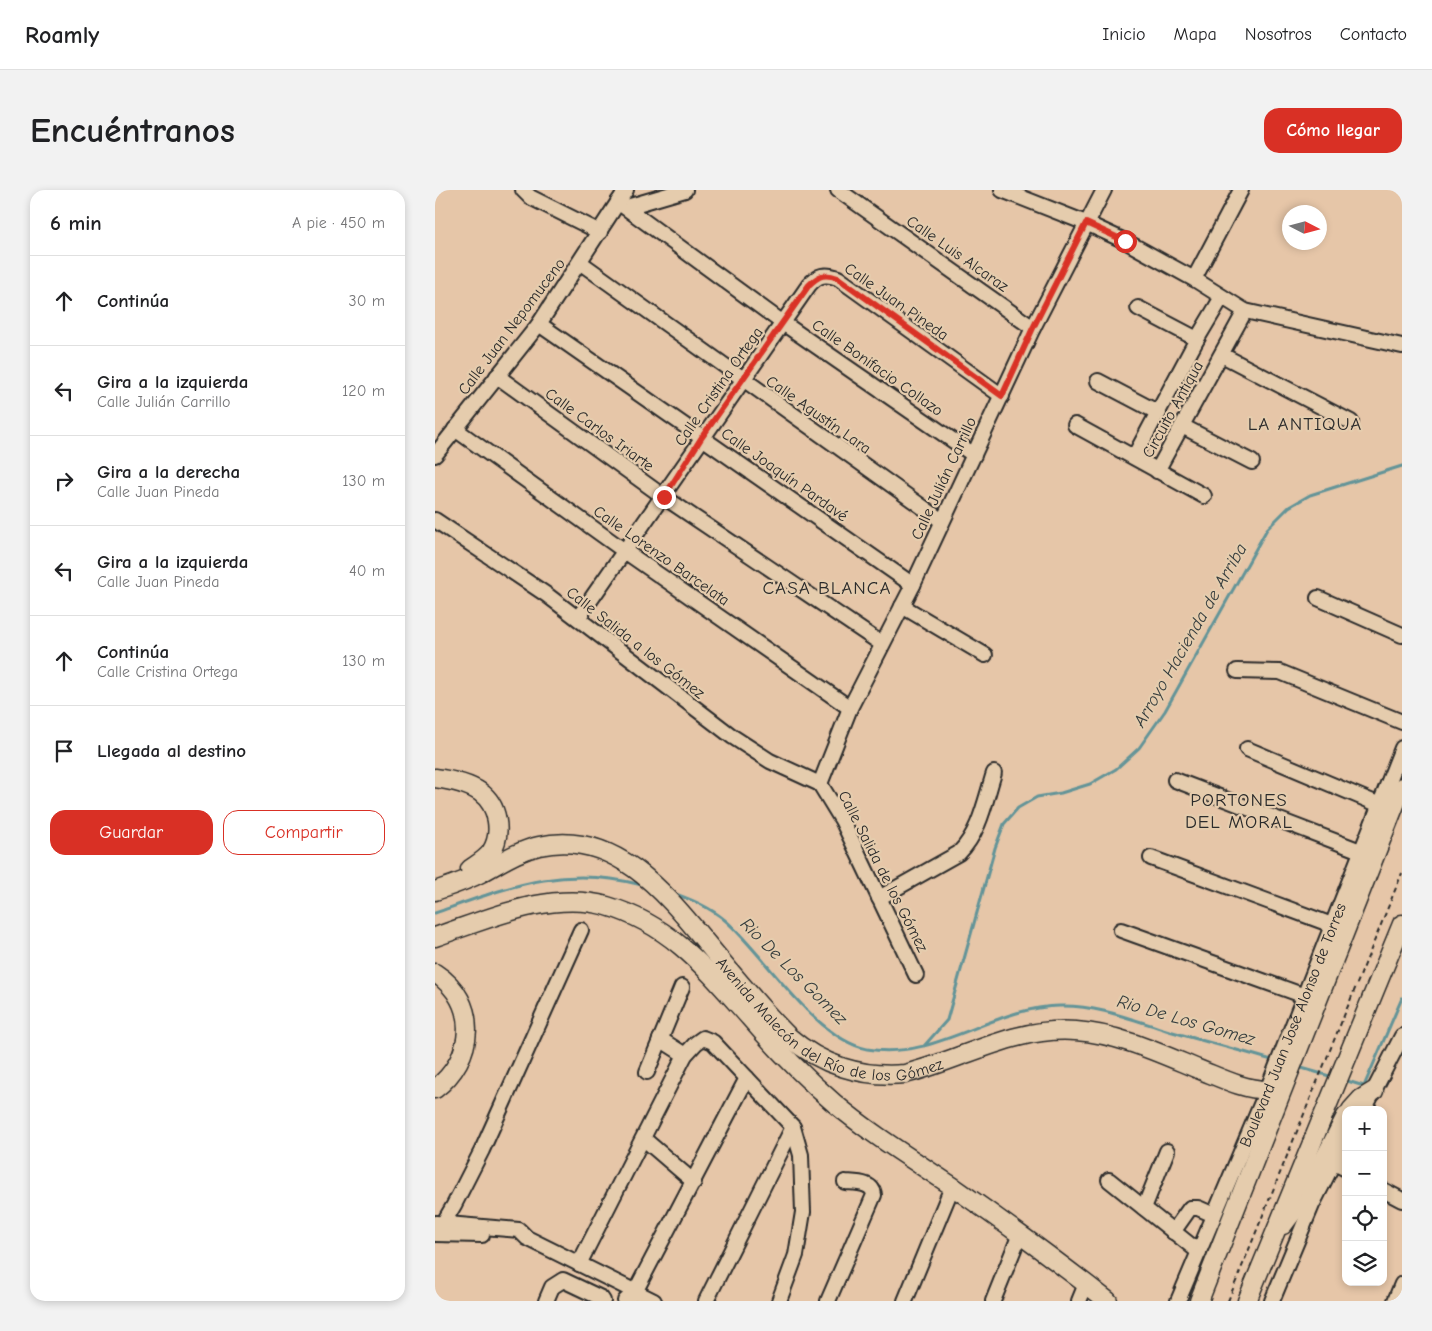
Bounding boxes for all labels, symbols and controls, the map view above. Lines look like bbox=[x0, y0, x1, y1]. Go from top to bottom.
text: Roamly bbox=[25, 21, 99, 49]
text: Inicio bbox=[1102, 24, 1146, 45]
text: Mapa bbox=[1174, 24, 1217, 45]
text: Nosotros bbox=[1245, 24, 1312, 45]
text: Contacto bbox=[1340, 24, 1407, 45]
button: Cómo llegar bbox=[1264, 108, 1402, 153]
text: Encuéntranos bbox=[30, 110, 235, 151]
north arrow bbox=[1282, 205, 1327, 250]
text: 6 min bbox=[50, 211, 102, 235]
street label: Calle Luis Alcaraz bbox=[903, 212, 1012, 296]
text: A pie · 450 m bbox=[292, 214, 385, 232]
route start bbox=[1114, 230, 1137, 253]
street label: Calle Juan Nepomuceno bbox=[455, 255, 569, 398]
street label: Calle Juan Pineda bbox=[841, 259, 952, 344]
icon: ahead bbox=[50, 287, 78, 315]
text: Continúa bbox=[97, 290, 169, 312]
text: 30 m bbox=[349, 292, 385, 310]
street label: Calle Bonifacio Collazo bbox=[809, 316, 946, 420]
street label: Calle Cristina Ortega bbox=[671, 324, 767, 450]
street label: Circuito Antiqua bbox=[1139, 358, 1207, 461]
text: Gira a la izquierda bbox=[97, 371, 248, 393]
street label: Calle Agustín Lara bbox=[763, 372, 874, 458]
icon: left bbox=[50, 377, 78, 405]
text: 120 m bbox=[342, 382, 385, 400]
street label: Calle Carlos Iriarte bbox=[542, 384, 657, 475]
text: Calle Julián Carrillo bbox=[97, 393, 230, 411]
district label: LA ANTIQUA bbox=[1248, 413, 1362, 435]
street label: Calle Julián Carrillo bbox=[908, 414, 980, 543]
street label: Calle Joaquín Pardavé bbox=[718, 424, 851, 525]
text: Gira a la derecha bbox=[97, 461, 240, 483]
icon: right bbox=[50, 467, 78, 495]
text: 130 m bbox=[342, 472, 385, 490]
text: Calle Juan Pineda bbox=[97, 483, 220, 501]
route end bbox=[653, 486, 676, 509]
street label: Calle Lorenzo Barcelata bbox=[590, 502, 733, 610]
water label: Arroyo Hacienda de Arriba bbox=[1129, 540, 1252, 732]
text: Gira a la izquierda bbox=[97, 551, 248, 573]
icon: left bbox=[50, 557, 78, 585]
text: 40 m bbox=[349, 562, 385, 580]
text: Calle Juan Pineda bbox=[97, 573, 220, 591]
district label: CASA BLANCA bbox=[762, 577, 892, 599]
street label: Calle Salida a los Gómez bbox=[563, 583, 708, 702]
text: Continúa bbox=[97, 641, 169, 663]
icon: ahead bbox=[50, 647, 78, 675]
text: 130 m bbox=[342, 652, 385, 670]
text: Calle Cristina Ortega bbox=[97, 663, 238, 681]
icon: arrive bbox=[50, 737, 78, 765]
text: Llegada al destino bbox=[97, 740, 246, 762]
street label: Calle Salida de los Gómez bbox=[835, 788, 932, 955]
district label: PORTONES DEL MORAL bbox=[1185, 789, 1293, 833]
button: Guardar bbox=[50, 810, 213, 855]
button: Compartir bbox=[223, 810, 385, 855]
street label: Boulevard Juan José Alonso de Torres bbox=[1236, 900, 1350, 1150]
water label: Rio De Los Gomez bbox=[736, 914, 852, 1029]
street label: Avenida Malecón del Río de los Gómez bbox=[712, 954, 946, 1085]
water label: Rio De Los Gomez bbox=[1115, 991, 1258, 1050]
map controls bbox=[1342, 1106, 1387, 1286]
button: + bbox=[1342, 1106, 1387, 1151]
button: − bbox=[1342, 1151, 1387, 1196]
button: locate bbox=[1342, 1196, 1387, 1241]
button: layers bbox=[1342, 1241, 1387, 1286]

